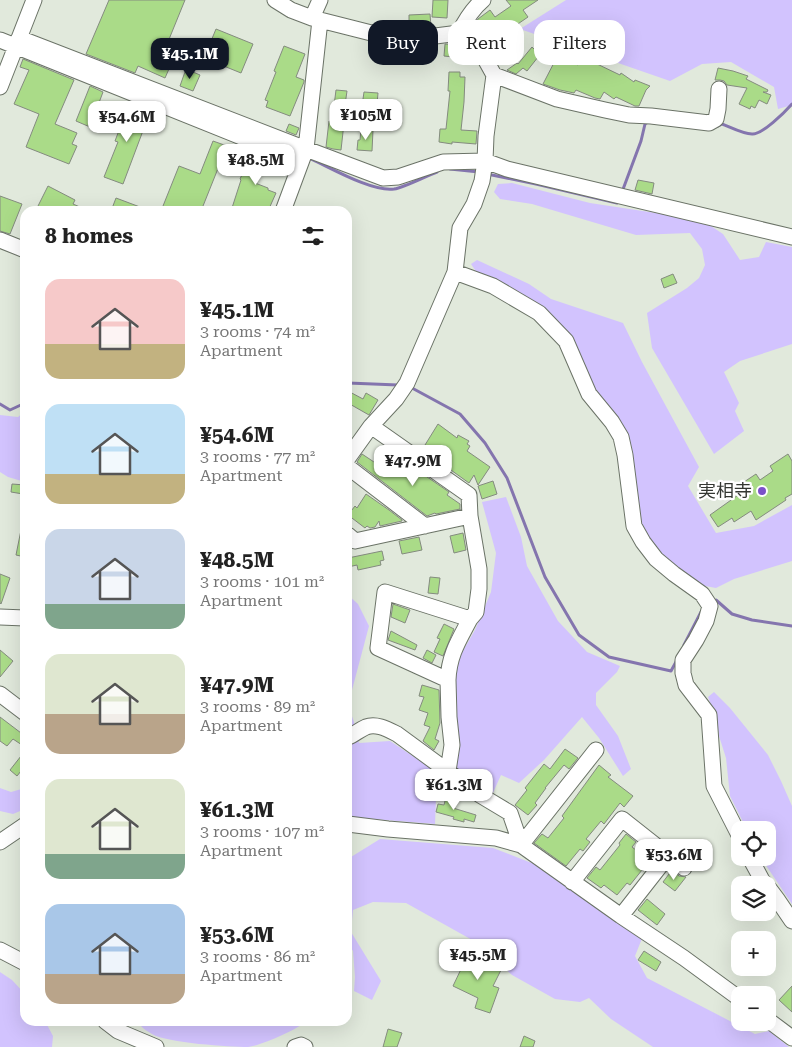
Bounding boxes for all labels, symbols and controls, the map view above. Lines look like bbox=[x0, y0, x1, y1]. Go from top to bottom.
chip: Buy bbox=[368, 20, 438, 65]
chip: Rent bbox=[448, 20, 524, 65]
chip: Filters bbox=[534, 20, 625, 65]
pin: ¥45.1M bbox=[149, 38, 231, 80]
text: ¥45.1M bbox=[162, 44, 218, 63]
pin: ¥105M bbox=[331, 98, 401, 141]
pin: ¥54.6M bbox=[86, 100, 168, 143]
text: ¥105M bbox=[340, 105, 392, 124]
text: ¥54.6M bbox=[99, 107, 155, 126]
pin: ¥48.5M bbox=[215, 144, 297, 186]
text: ¥48.5M bbox=[228, 150, 284, 169]
icon: filters bbox=[299, 222, 327, 250]
text: 8 homes bbox=[45, 224, 133, 248]
text: ¥45.1M bbox=[200, 298, 274, 322]
icon: home bbox=[85, 299, 145, 359]
text: 3 rooms · 74 m² bbox=[200, 322, 315, 341]
text: Apartment bbox=[200, 341, 283, 360]
text: ¥54.6M bbox=[200, 423, 274, 447]
icon: home bbox=[85, 424, 145, 484]
pin: ¥47.9M bbox=[372, 444, 454, 487]
text: 3 rooms · 77 m² bbox=[200, 447, 315, 466]
text: ¥47.9M bbox=[385, 451, 441, 470]
text: Apartment bbox=[200, 466, 283, 485]
place label: 実相寺 bbox=[698, 480, 752, 501]
marker: 実相寺 bbox=[756, 485, 768, 497]
text: ¥48.5M bbox=[200, 548, 274, 572]
icon: home bbox=[85, 549, 145, 609]
text: 3 rooms · 101 m² bbox=[200, 572, 324, 591]
text: Apartment bbox=[200, 591, 283, 610]
text: ¥47.9M bbox=[200, 673, 274, 697]
icon: home bbox=[85, 674, 145, 734]
text: 3 rooms · 89 m² bbox=[200, 697, 315, 716]
text: Apartment bbox=[200, 716, 283, 735]
pin: ¥61.3M bbox=[413, 768, 495, 811]
text: ¥61.3M bbox=[426, 775, 482, 794]
text: ¥61.3M bbox=[200, 798, 274, 822]
icon: home bbox=[85, 799, 145, 859]
map controls bbox=[731, 821, 776, 1031]
button: locate bbox=[731, 821, 776, 866]
text: 3 rooms · 107 m² bbox=[200, 822, 324, 841]
pin: ¥53.6M bbox=[633, 838, 715, 881]
text: Apartment bbox=[200, 841, 283, 860]
text: ¥53.6M bbox=[646, 845, 702, 864]
button: layers bbox=[731, 876, 776, 921]
text: ¥53.6M bbox=[200, 923, 274, 947]
icon: home bbox=[85, 924, 145, 984]
button: + bbox=[731, 931, 776, 976]
pin: ¥45.5M bbox=[437, 938, 519, 981]
text: ¥45.5M bbox=[450, 945, 506, 964]
text: 3 rooms · 86 m² bbox=[200, 947, 315, 966]
text: Apartment bbox=[200, 966, 283, 985]
button: − bbox=[731, 986, 776, 1031]

